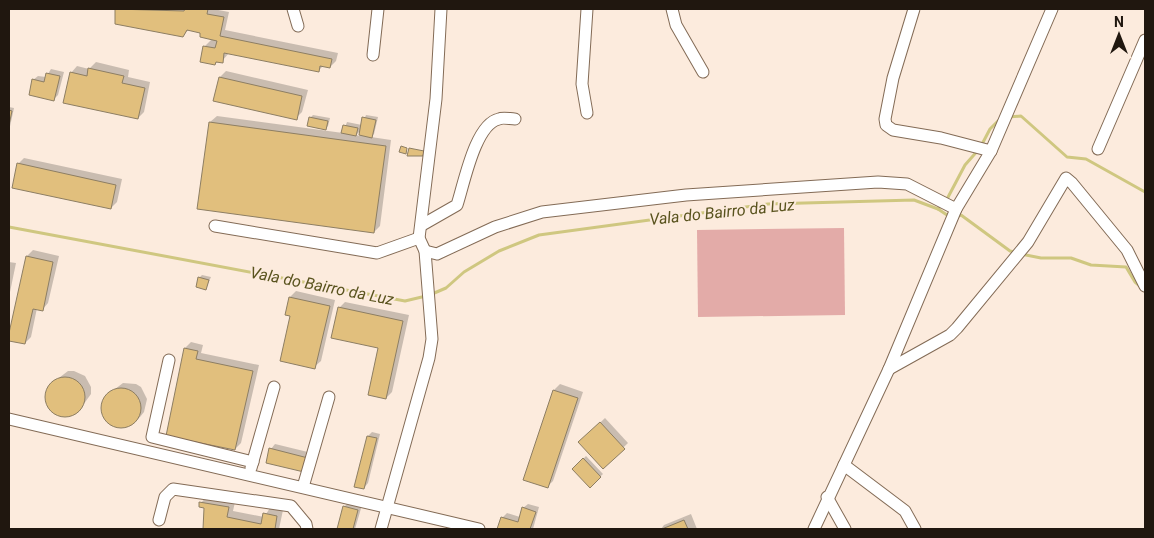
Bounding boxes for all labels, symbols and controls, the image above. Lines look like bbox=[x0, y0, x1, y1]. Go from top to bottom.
north arrow bbox=[1094, 10, 1144, 60]
text: N bbox=[1114, 14, 1124, 30]
water label: Vala do Bairro da Luz bbox=[648, 195, 796, 229]
water label: Vala do Bairro da Luz bbox=[248, 263, 396, 309]

